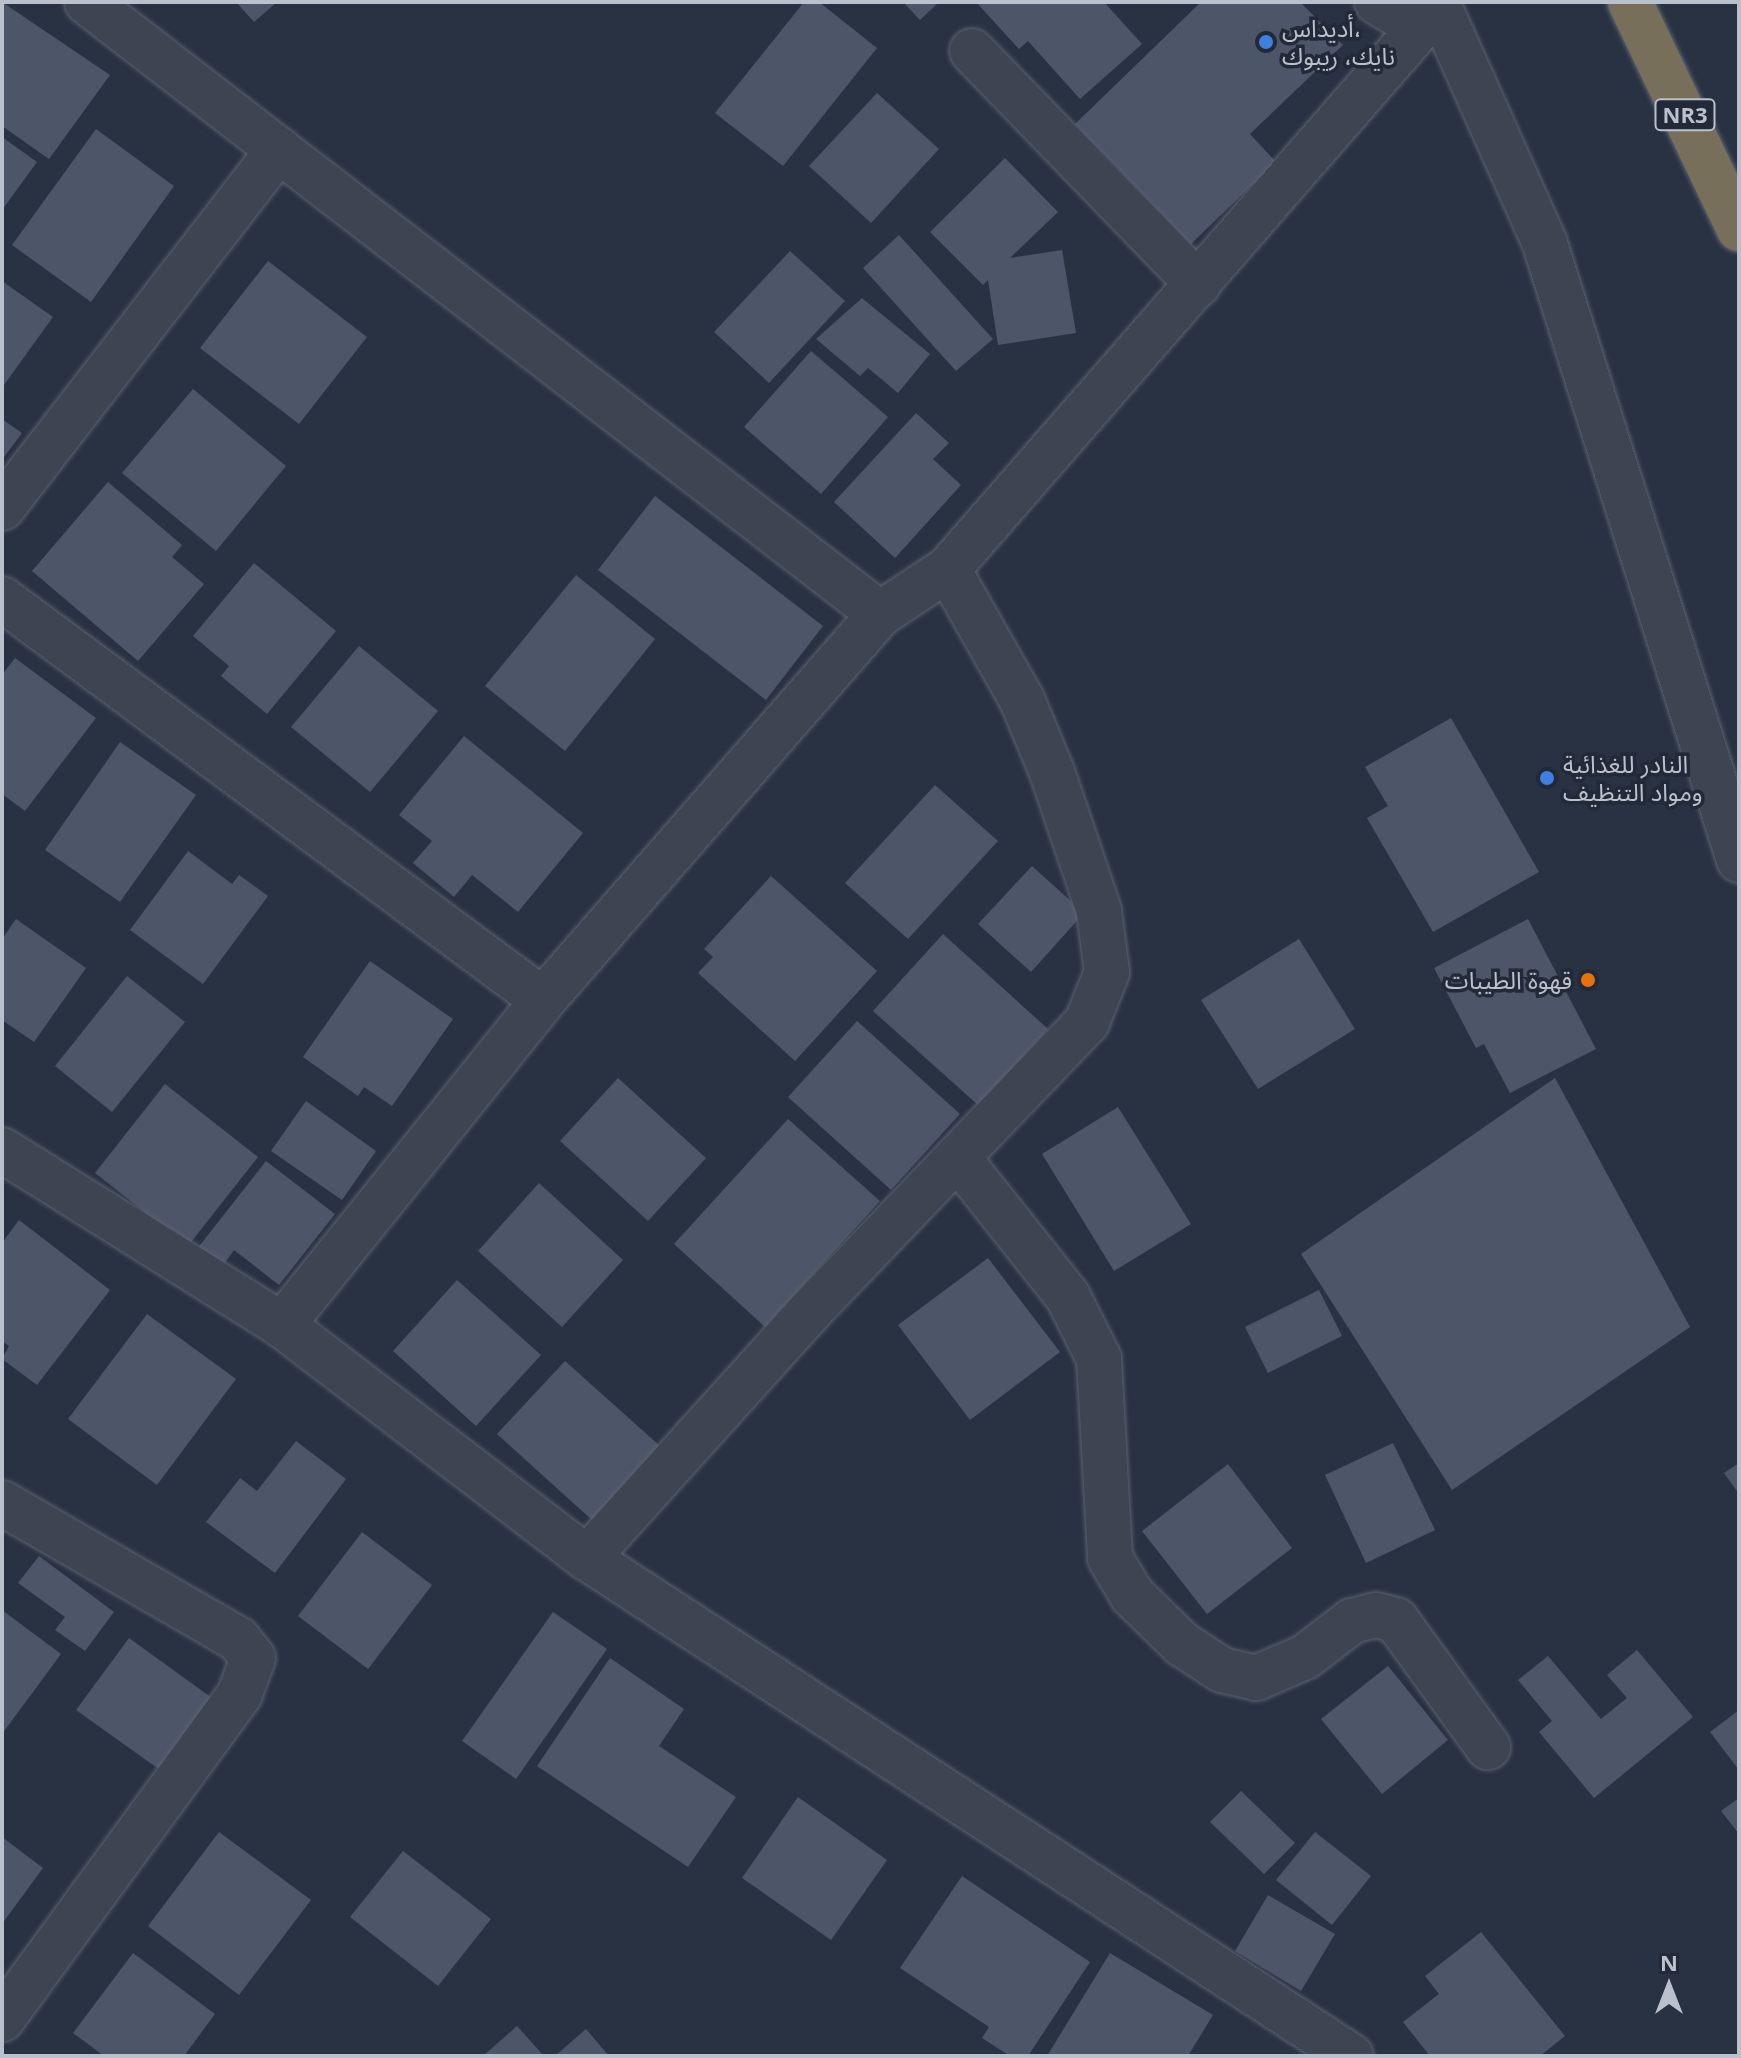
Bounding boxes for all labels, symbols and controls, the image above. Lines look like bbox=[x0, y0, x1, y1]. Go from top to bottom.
place label: أديداس، نايك، ريبوك bbox=[1282, 14, 1395, 70]
marker: أديداس، نايك، ريبوك bbox=[1257, 33, 1275, 51]
road number: NR3 bbox=[1653, 97, 1717, 133]
place label: النادر للغذائية ومواد التنظيف bbox=[1563, 750, 1703, 806]
marker: النادر للغذائية ومواد التنظيف bbox=[1538, 769, 1556, 787]
place label: قهوة الطيبات bbox=[1445, 966, 1572, 994]
marker: قهوة الطيبات bbox=[1579, 971, 1597, 989]
north arrow bbox=[1629, 1946, 1709, 2026]
text: N bbox=[1660, 1947, 1678, 1977]

